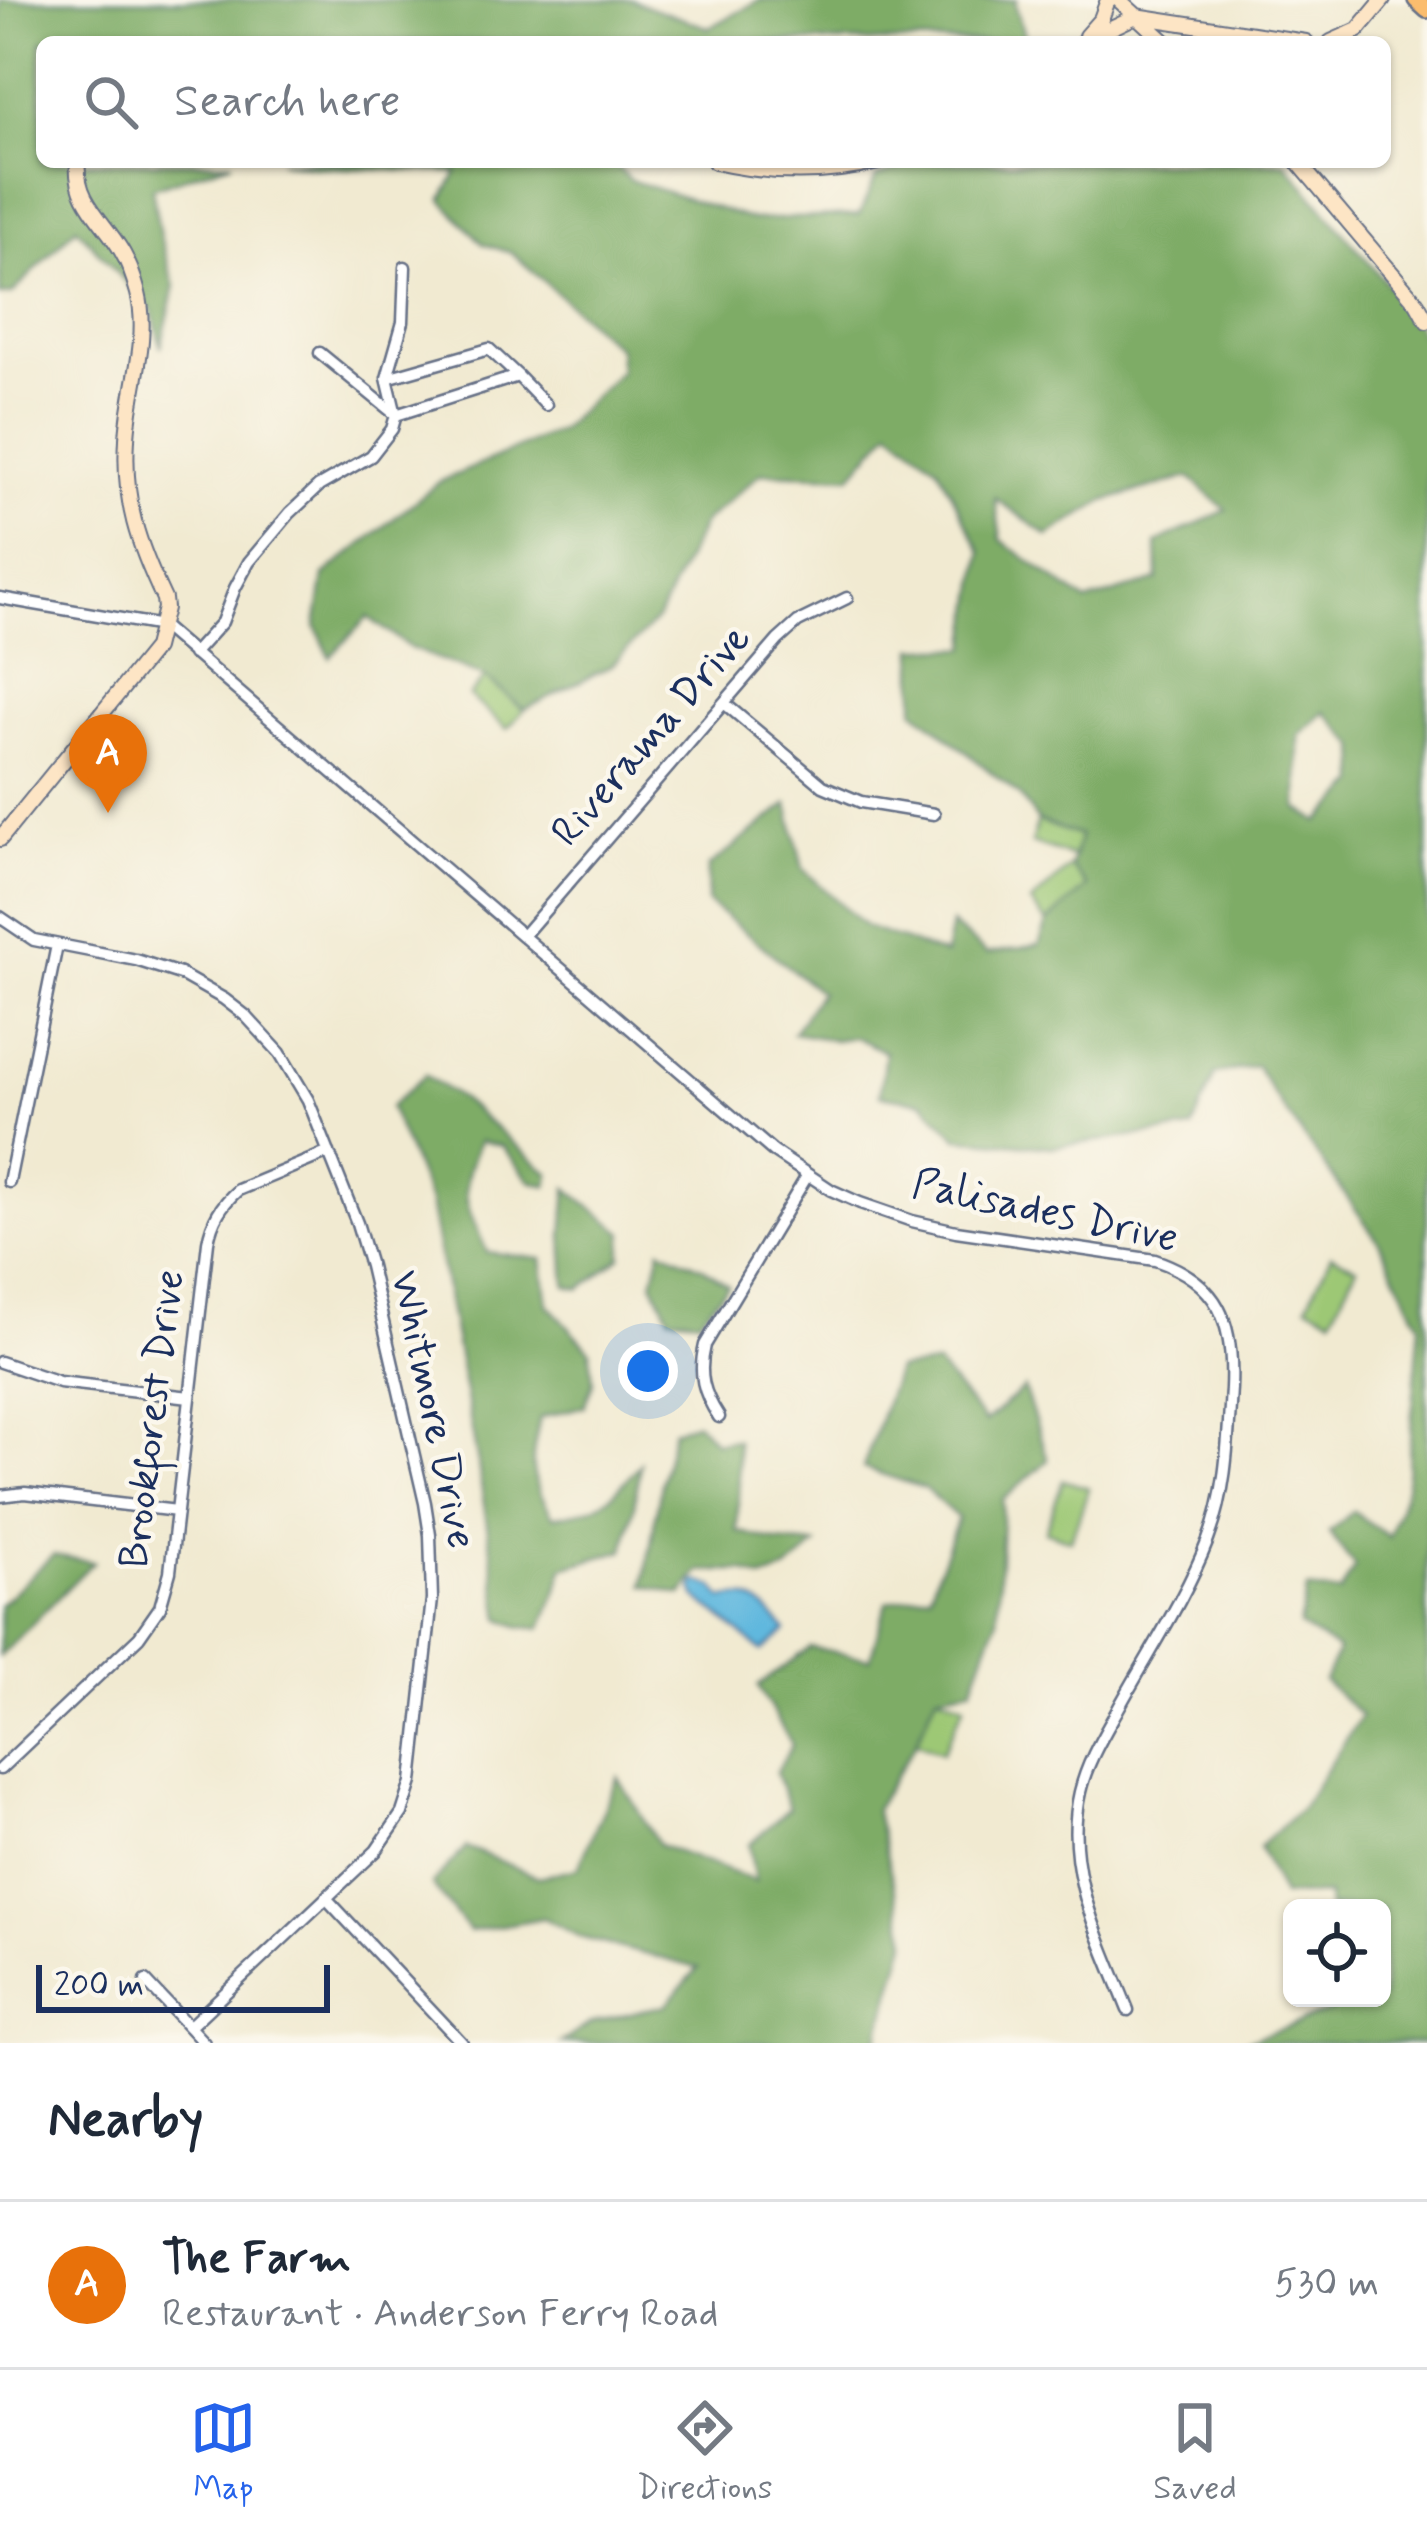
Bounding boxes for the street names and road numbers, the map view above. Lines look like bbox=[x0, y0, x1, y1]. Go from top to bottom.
street label: Riverama Drive bbox=[540, 613, 764, 859]
street label: Palisades Drive bbox=[907, 1157, 1183, 1267]
street label: Whitmore Drive bbox=[376, 1266, 488, 1554]
street label: Brookforest Drive bbox=[107, 1267, 202, 1572]

